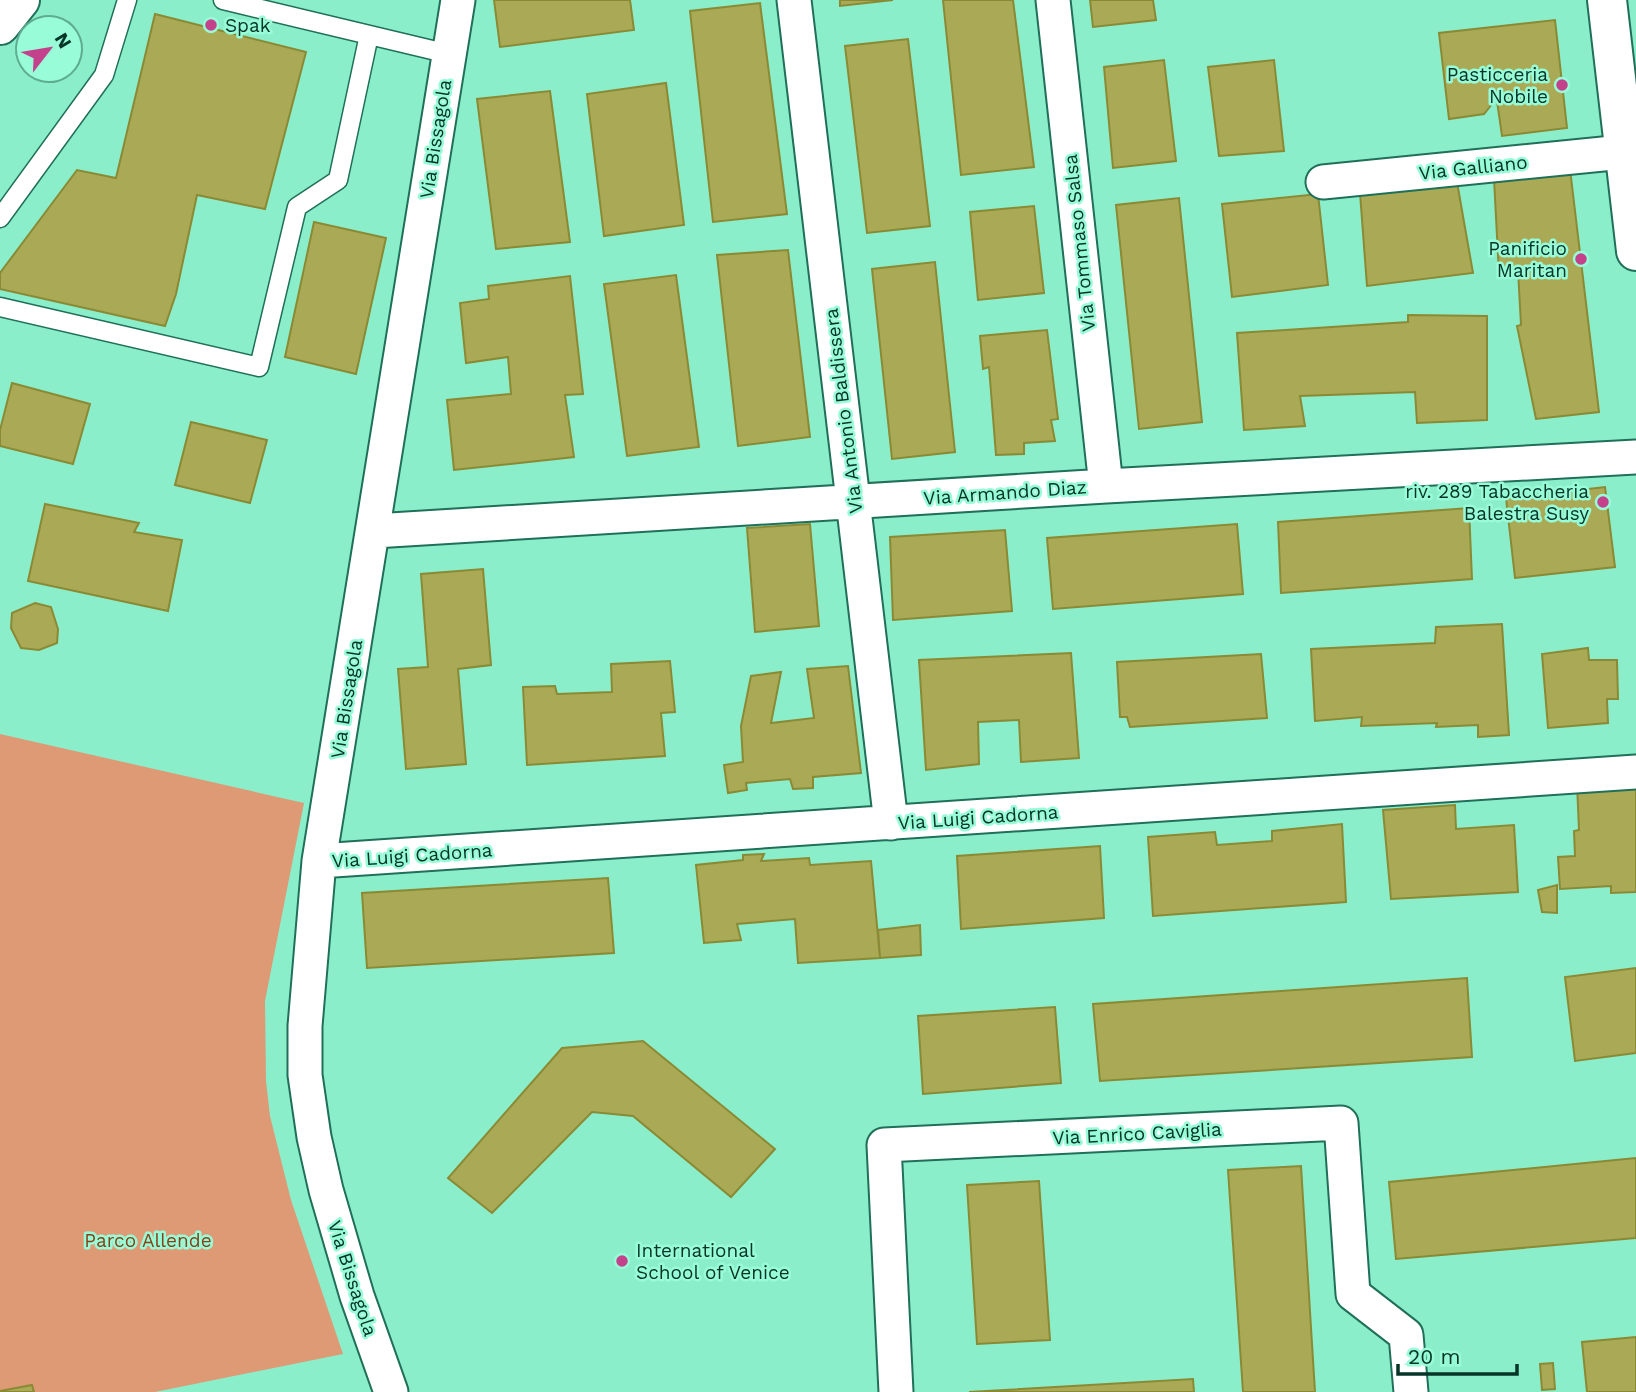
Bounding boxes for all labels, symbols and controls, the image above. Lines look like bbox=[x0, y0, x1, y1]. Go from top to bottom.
north arrow bbox=[14, 14, 84, 84]
place label: Spak bbox=[225, 14, 271, 37]
marker: Spak bbox=[203, 17, 219, 33]
text: N bbox=[50, 29, 77, 52]
place label: Pasticceria Nobile bbox=[1447, 63, 1548, 108]
marker: Pasticceria Nobile bbox=[1554, 77, 1570, 93]
street label: Via Bissagola bbox=[415, 78, 456, 200]
street label: Via Galliano bbox=[1418, 150, 1529, 185]
street label: Via Tommaso Salsa bbox=[1059, 153, 1100, 333]
place label: Panificio Maritan bbox=[1488, 237, 1567, 282]
marker: Panificio Maritan bbox=[1573, 251, 1589, 267]
street label: Via Antonio Baldissera bbox=[819, 307, 868, 515]
street label: Via Armando Diaz bbox=[923, 475, 1087, 510]
place label: riv. 289 Tabaccheria Balestra Susy bbox=[1405, 480, 1589, 525]
marker: riv. 289 Tabaccheria Balestra Susy bbox=[1595, 494, 1611, 510]
street label: Via Bissagola bbox=[326, 638, 367, 760]
street label: Via Luigi Cadorna bbox=[897, 800, 1059, 835]
street label: Via Luigi Cadorna bbox=[331, 838, 493, 873]
street label: Via Enrico Caviglia bbox=[1052, 1118, 1223, 1149]
street label: Via Bissagola bbox=[323, 1217, 382, 1339]
park label: Parco Allende bbox=[84, 1229, 212, 1252]
place label: International School of Venice bbox=[636, 1239, 790, 1284]
marker: International School of Venice bbox=[614, 1253, 630, 1269]
scale bar bbox=[1398, 1332, 1517, 1376]
text: 20 m bbox=[1408, 1344, 1460, 1369]

